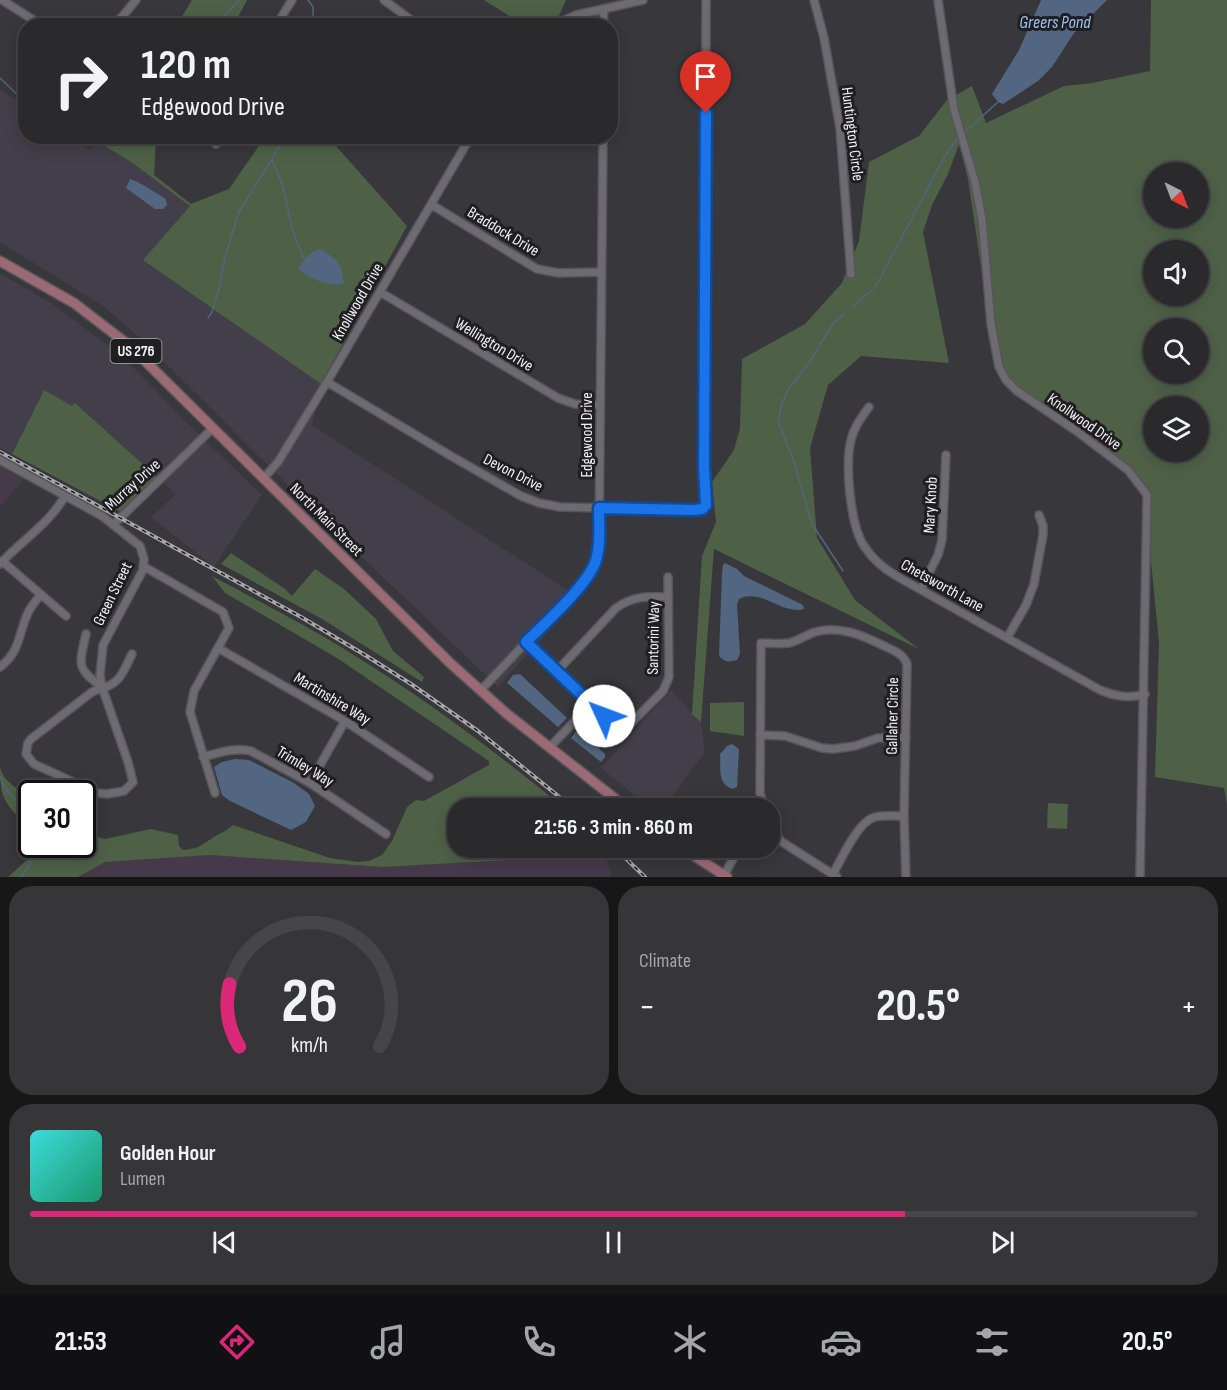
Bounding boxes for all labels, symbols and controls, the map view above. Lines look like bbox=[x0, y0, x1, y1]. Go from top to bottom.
water label: Greers Pond bbox=[1019, 12, 1091, 33]
text: 120 m bbox=[141, 40, 231, 91]
icon: right bbox=[42, 42, 120, 120]
pin bbox=[680, 51, 731, 113]
icon: arrive bbox=[689, 60, 722, 93]
street label: Huntington Circle bbox=[837, 86, 867, 182]
text: Edgewood Drive bbox=[141, 91, 285, 123]
north arrow bbox=[1143, 162, 1209, 228]
map controls bbox=[1143, 162, 1209, 462]
street label: Braddock Drive bbox=[464, 203, 542, 261]
button: sound bbox=[1143, 240, 1209, 306]
street label: Knollwood Drive bbox=[328, 260, 388, 344]
street label: Wellington Drive bbox=[452, 314, 536, 376]
button: search bbox=[1143, 318, 1209, 384]
road number: US 276 bbox=[110, 339, 162, 363]
street label: Knollwood Drive bbox=[1043, 390, 1125, 454]
street label: Edgewood Drive bbox=[578, 392, 597, 478]
button: layers bbox=[1143, 396, 1209, 462]
street label: Devon Drive bbox=[480, 450, 546, 496]
street label: Murray Drive bbox=[101, 455, 165, 515]
street label: Mary Knob bbox=[920, 476, 942, 534]
street label: North Main Street bbox=[285, 479, 367, 561]
street label: Chetsworth Lane bbox=[897, 556, 987, 616]
street label: Green Street bbox=[89, 559, 137, 629]
street label: Santorini Way bbox=[644, 601, 664, 675]
street label: Martinshire Way bbox=[290, 669, 374, 729]
street label: Gallaher Circle bbox=[883, 677, 903, 755]
position arrow bbox=[572, 684, 636, 748]
street label: Trimley Way bbox=[273, 743, 337, 791]
speed limit sign: 30 bbox=[18, 780, 96, 858]
text: 21:56 · 3 min · 860 m bbox=[534, 814, 693, 841]
text: Climate bbox=[639, 949, 691, 973]
text: 26 bbox=[281, 965, 337, 1040]
text: 20.5° bbox=[876, 979, 960, 1034]
text: − bbox=[639, 987, 655, 1027]
text: + bbox=[1181, 987, 1197, 1027]
text: km/h bbox=[290, 1034, 328, 1059]
text: Golden Hour bbox=[120, 1140, 216, 1167]
text: Lumen bbox=[120, 1167, 165, 1191]
icon: previous bbox=[208, 1226, 241, 1259]
icon: pause bbox=[597, 1226, 630, 1259]
icon: next bbox=[986, 1226, 1019, 1259]
icon: directions bbox=[216, 1321, 258, 1363]
icon: music bbox=[367, 1321, 409, 1363]
icon: phone bbox=[518, 1321, 560, 1363]
icon: climate bbox=[669, 1321, 711, 1363]
icon: car bbox=[820, 1321, 862, 1363]
icon: filters bbox=[971, 1321, 1013, 1363]
text: 21:53 bbox=[55, 1326, 107, 1358]
text: 20.5° bbox=[1122, 1326, 1172, 1358]

